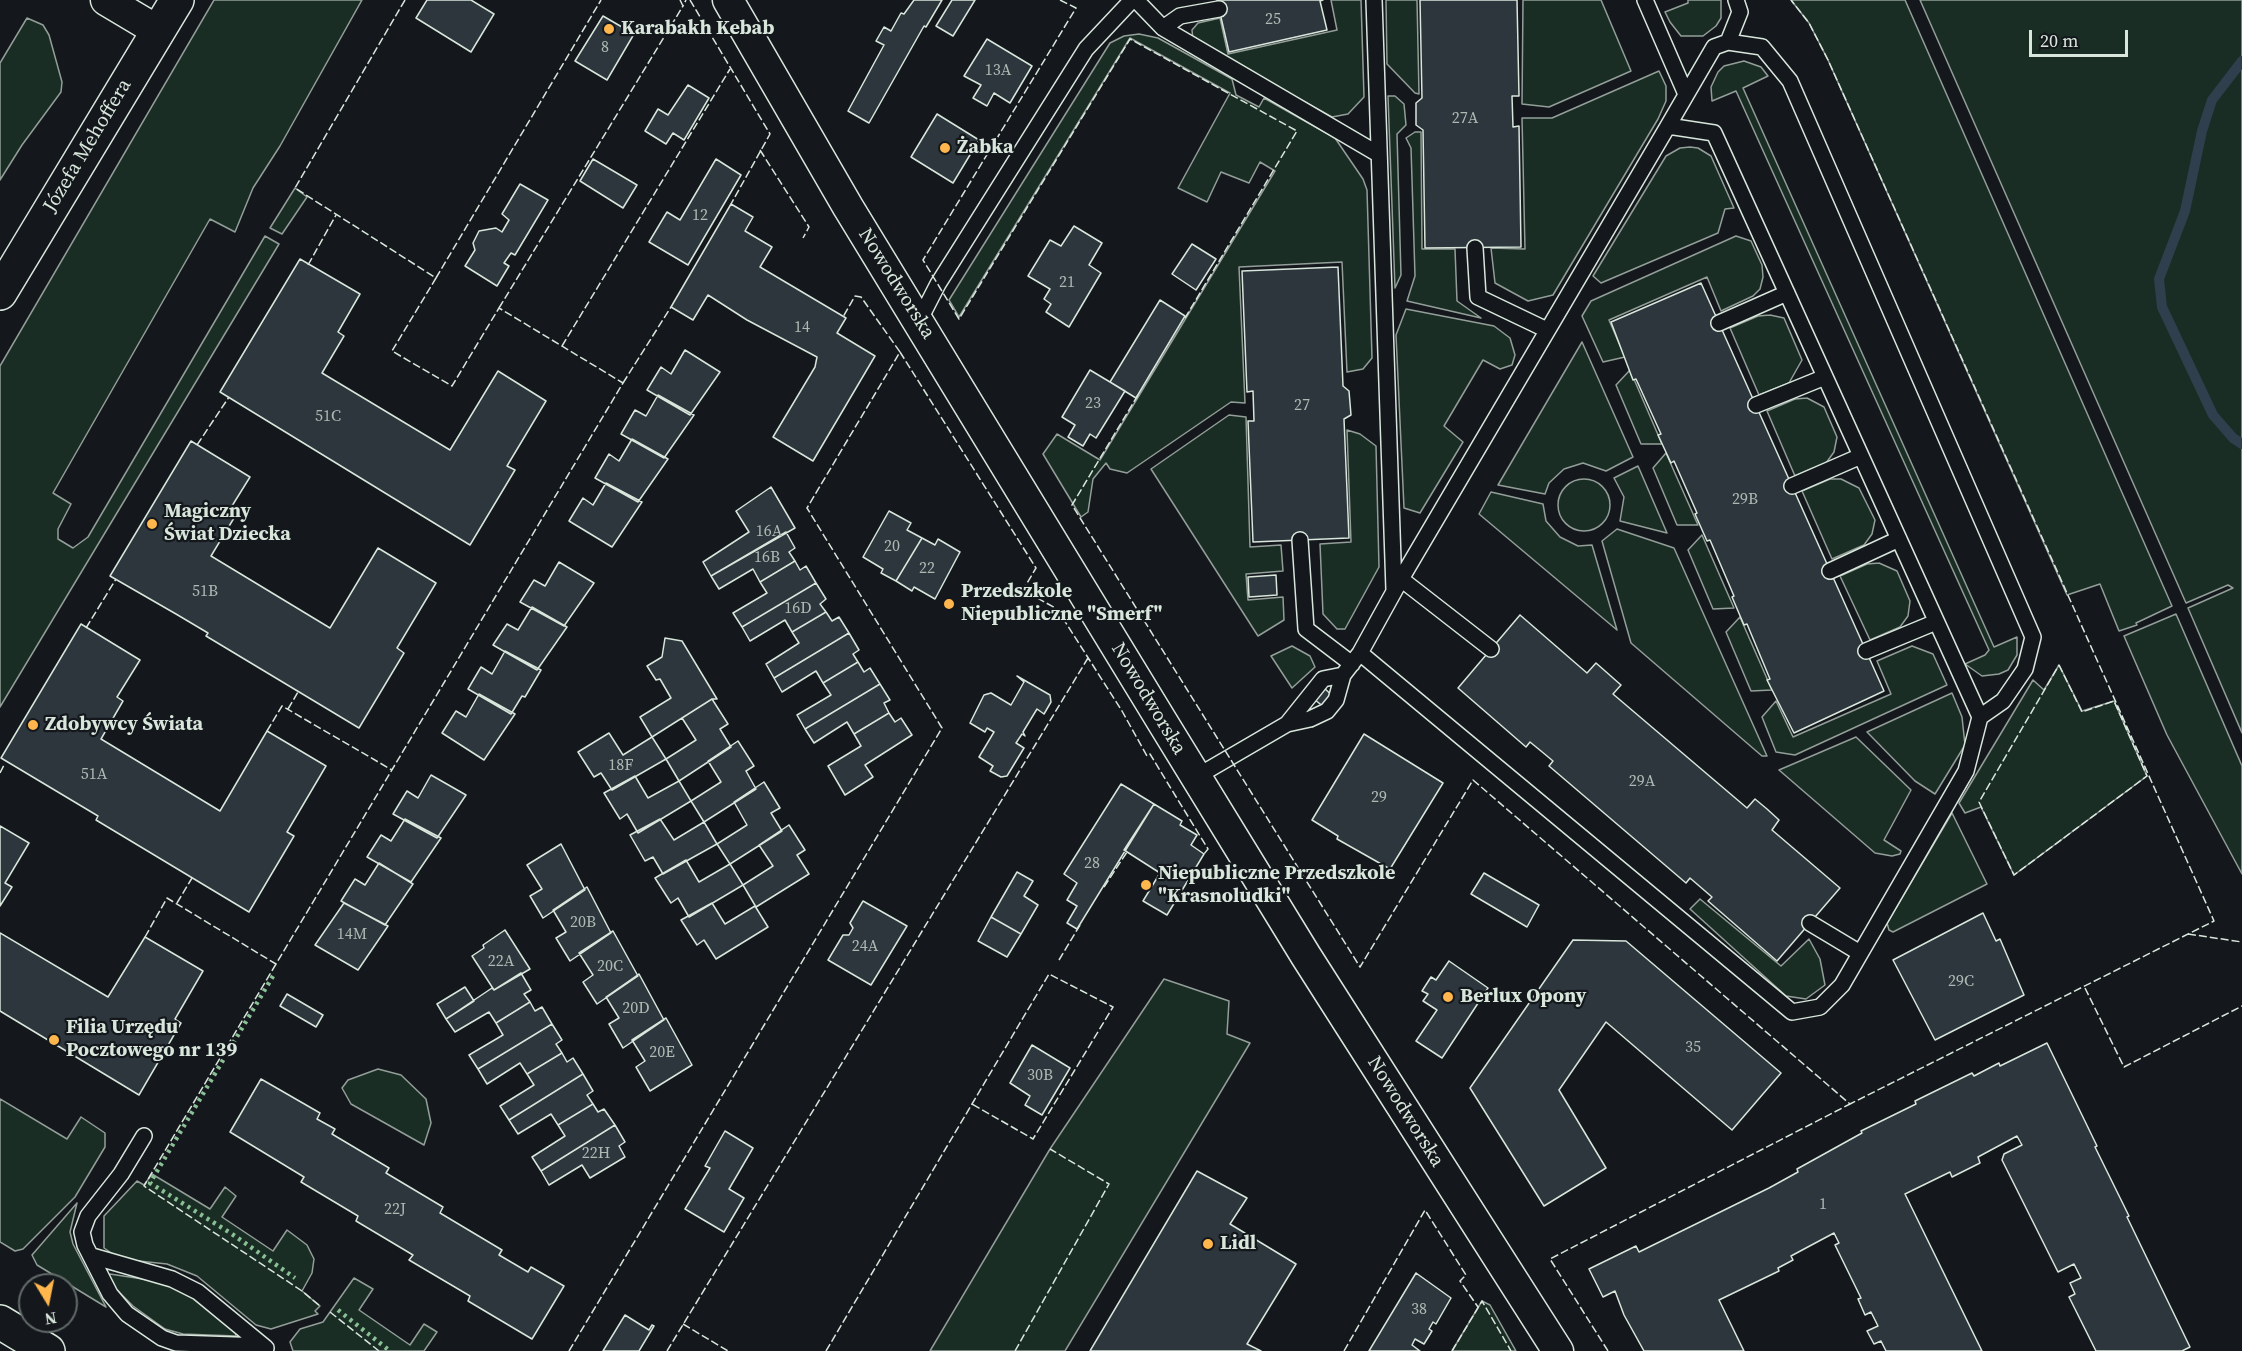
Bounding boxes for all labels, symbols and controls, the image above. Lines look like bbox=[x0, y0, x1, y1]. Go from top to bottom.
house number: 25 bbox=[1265, 10, 1281, 30]
place label: Karabakh Kebab bbox=[621, 17, 774, 41]
scale bar bbox=[2032, 18, 2131, 56]
marker: Karabakh Kebab bbox=[602, 22, 616, 36]
text: 20 m bbox=[2040, 28, 2078, 53]
house number: 8 bbox=[601, 38, 609, 58]
house number: 13A bbox=[985, 61, 1011, 81]
street label: Józefa Mehoffera bbox=[39, 75, 137, 217]
house number: 27A bbox=[1452, 109, 1478, 129]
place label: Żabka bbox=[957, 136, 1014, 160]
marker: Żabka bbox=[938, 141, 952, 155]
house number: 12 bbox=[692, 206, 708, 226]
street label: Nowodworska bbox=[852, 224, 940, 344]
house number: 21 bbox=[1059, 273, 1075, 293]
house number: 14 bbox=[794, 318, 810, 338]
house number: 23 bbox=[1085, 394, 1101, 414]
house number: 27 bbox=[1294, 396, 1310, 416]
house number: 51C bbox=[315, 407, 341, 427]
house number: 29B bbox=[1732, 490, 1758, 510]
place label: Magiczny Świat Dziecka bbox=[164, 500, 291, 547]
marker: Magiczny Świat Dziecka bbox=[145, 517, 159, 531]
house number: 16A bbox=[756, 522, 782, 542]
house number: 20 bbox=[884, 537, 900, 557]
house number: 16B bbox=[754, 548, 780, 568]
house number: 22 bbox=[919, 559, 935, 579]
place label: Przedszkole Niepubliczne "Smerf" bbox=[961, 580, 1162, 627]
house number: 51B bbox=[192, 582, 218, 602]
marker: Przedszkole Niepubliczne "Smerf" bbox=[942, 597, 956, 611]
house number: 16D bbox=[784, 599, 812, 619]
street label: Nowodworska bbox=[1105, 639, 1191, 759]
place label: Zdobywcy Świata bbox=[45, 713, 203, 737]
marker: Zdobywcy Świata bbox=[26, 718, 40, 732]
house number: 18F bbox=[608, 756, 634, 776]
house number: 51A bbox=[81, 765, 107, 785]
house number: 29A bbox=[1629, 772, 1655, 792]
house number: 29 bbox=[1371, 788, 1387, 808]
house number: 28 bbox=[1084, 854, 1100, 874]
place label: Niepubliczne Przedszkole "Krasnoludki" bbox=[1158, 862, 1395, 909]
marker: Niepubliczne Przedszkole "Krasnoludki" bbox=[1139, 878, 1153, 892]
house number: 20B bbox=[570, 913, 596, 933]
house number: 14M bbox=[337, 925, 367, 945]
house number: 24A bbox=[852, 937, 878, 957]
house number: 22A bbox=[488, 952, 514, 972]
house number: 20C bbox=[597, 957, 623, 977]
house number: 29C bbox=[1948, 972, 1974, 992]
place label: Berlux Opony bbox=[1460, 985, 1586, 1009]
marker: Berlux Opony bbox=[1441, 990, 1455, 1004]
house number: 20D bbox=[622, 999, 650, 1019]
place label: Filia Urzędu Pocztowego nr 139 bbox=[66, 1016, 237, 1063]
marker: Filia Urzędu Pocztowego nr 139 bbox=[47, 1033, 61, 1047]
house number: 35 bbox=[1685, 1038, 1701, 1058]
house number: 20E bbox=[649, 1043, 675, 1063]
street label: Nowodworska bbox=[1361, 1052, 1449, 1172]
house number: 30B bbox=[1027, 1066, 1053, 1086]
house number: 22H bbox=[582, 1144, 610, 1164]
house number: 1 bbox=[1819, 1195, 1827, 1215]
house number: 22J bbox=[384, 1200, 406, 1220]
place label: Lidl bbox=[1220, 1232, 1256, 1256]
marker: Lidl bbox=[1201, 1237, 1215, 1251]
north arrow bbox=[18, 1273, 78, 1333]
house number: 38 bbox=[1411, 1300, 1427, 1320]
text: N bbox=[43, 1307, 58, 1331]

